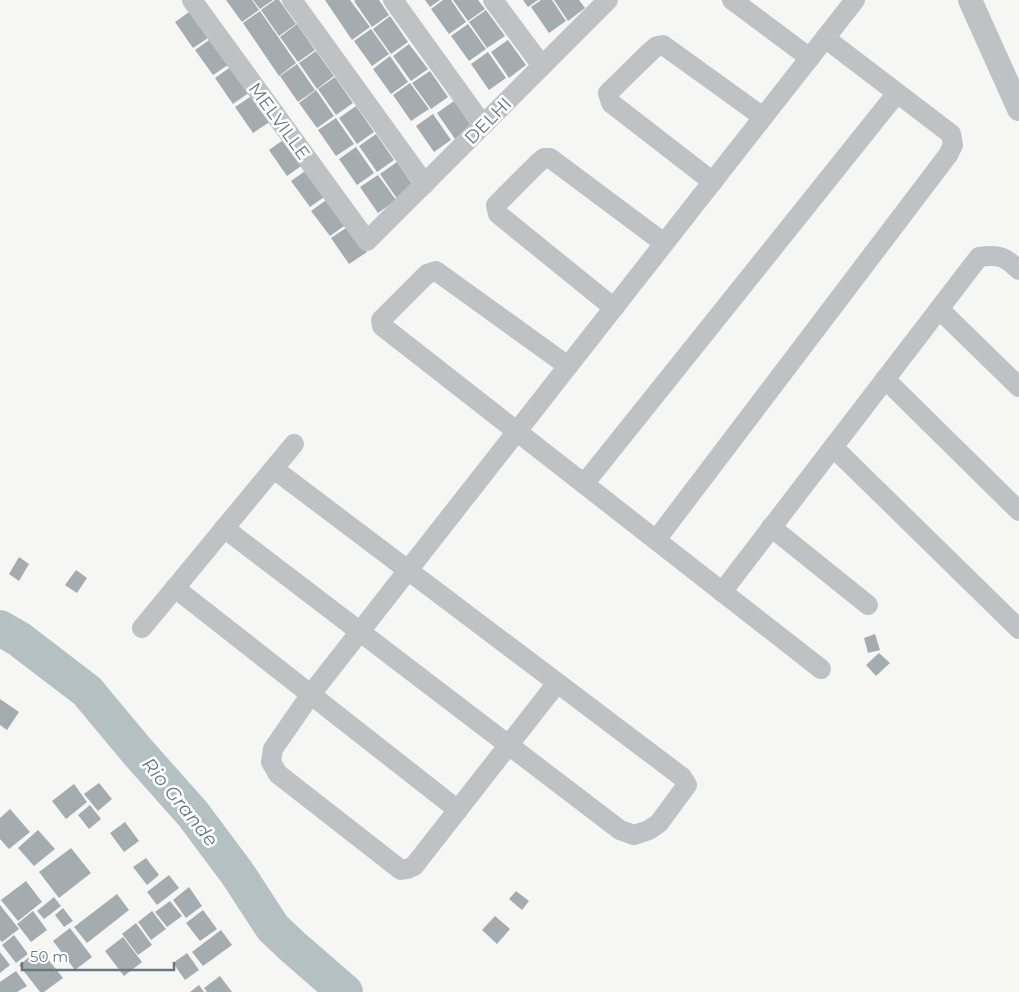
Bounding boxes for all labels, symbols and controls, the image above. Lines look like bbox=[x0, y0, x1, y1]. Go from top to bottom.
street label: MELVILLE bbox=[244, 78, 314, 164]
street label: DELHI bbox=[460, 93, 516, 149]
water label: Rio Grande bbox=[137, 753, 223, 851]
scale bar bbox=[22, 940, 175, 972]
text: 50 m bbox=[30, 947, 68, 966]

